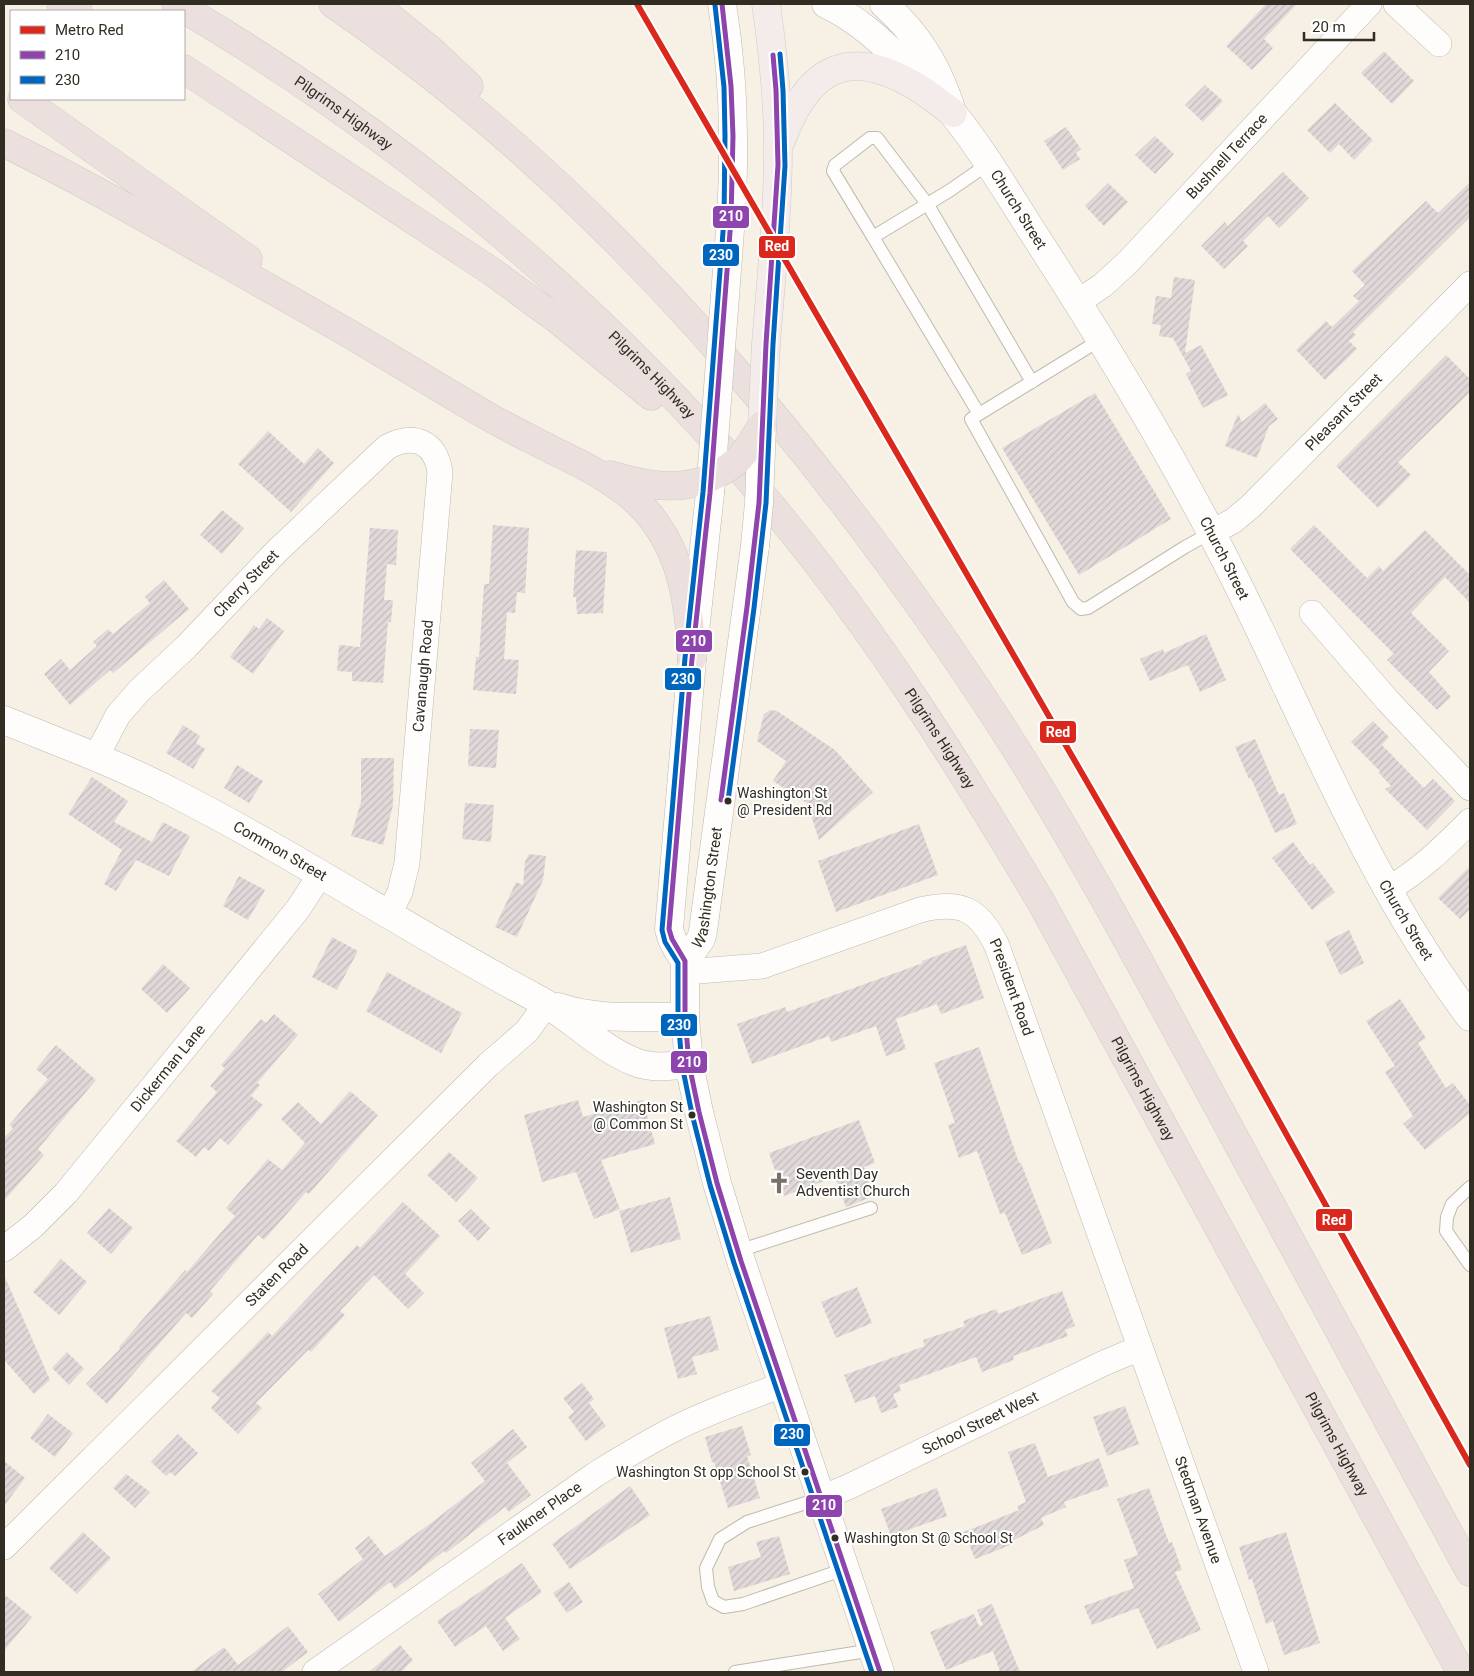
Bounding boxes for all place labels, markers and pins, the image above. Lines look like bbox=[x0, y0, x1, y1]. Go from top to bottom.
place label: Washington St @ President Rd bbox=[737, 785, 832, 818]
marker: Washington St @ President Rd bbox=[723, 796, 733, 806]
place label: Washington St @ Common St bbox=[593, 1099, 683, 1132]
marker: Washington St @ Common St bbox=[687, 1110, 697, 1120]
place label: Seventh Day Adventist Church bbox=[796, 1165, 910, 1200]
church icon: Seventh Day Adventist Church bbox=[766, 1170, 792, 1196]
place label: Washington St opp School St bbox=[616, 1464, 796, 1480]
marker: Washington St opp School St bbox=[800, 1467, 810, 1477]
place label: Washington St @ School St bbox=[844, 1530, 1013, 1546]
marker: Washington St @ School St bbox=[830, 1533, 840, 1543]

